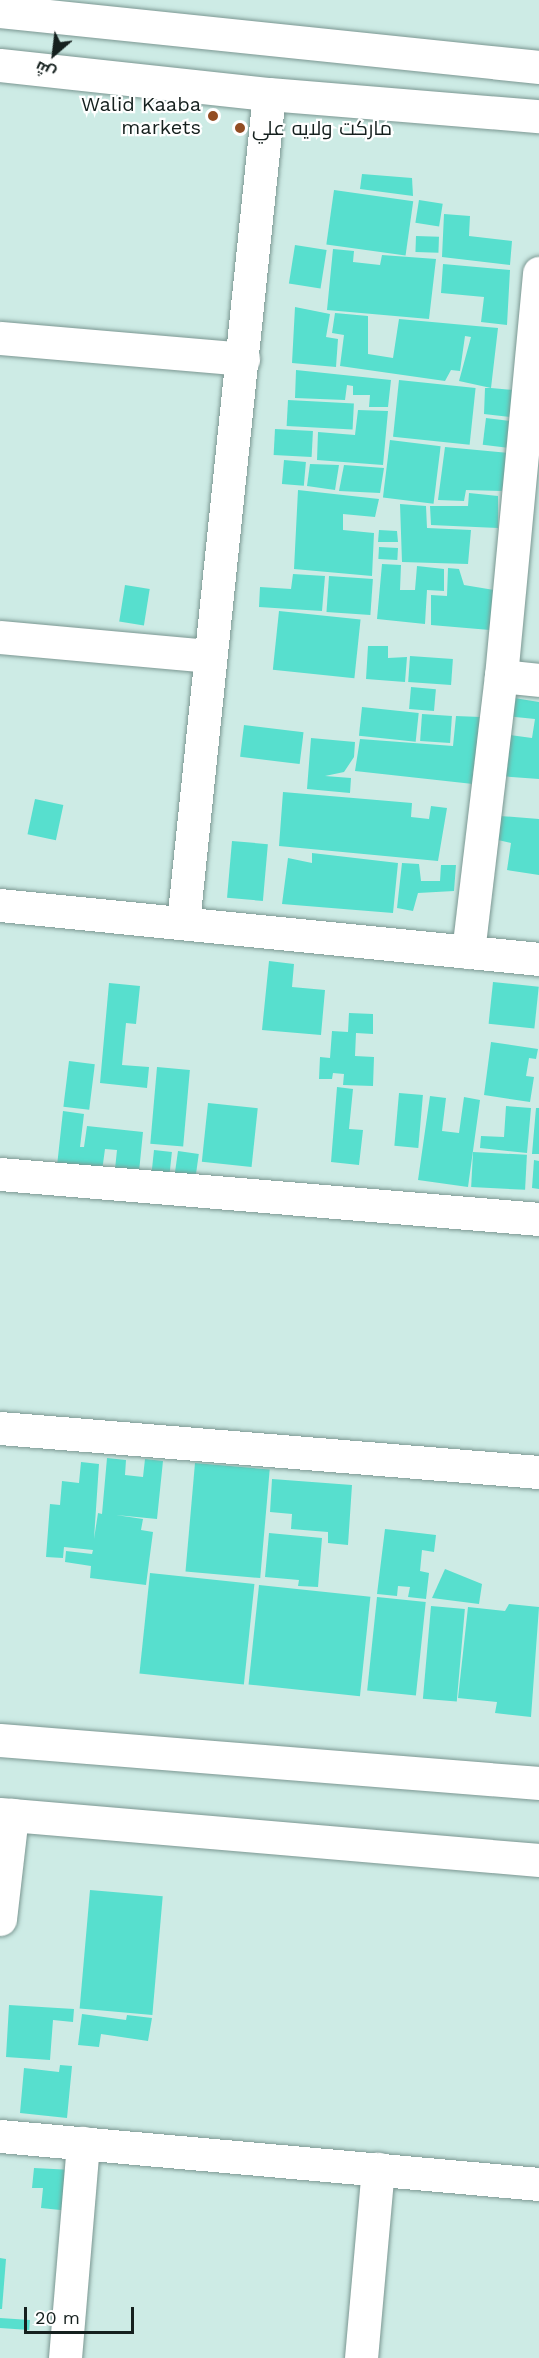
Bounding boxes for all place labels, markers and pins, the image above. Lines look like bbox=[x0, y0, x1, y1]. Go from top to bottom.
place label: Walid Kaaba markets bbox=[81, 92, 201, 139]
marker: Walid Kaaba markets bbox=[206, 109, 220, 123]
place label: ماركت ولايه علي bbox=[252, 116, 392, 140]
marker: ماركت ولايه علي bbox=[233, 121, 247, 135]

